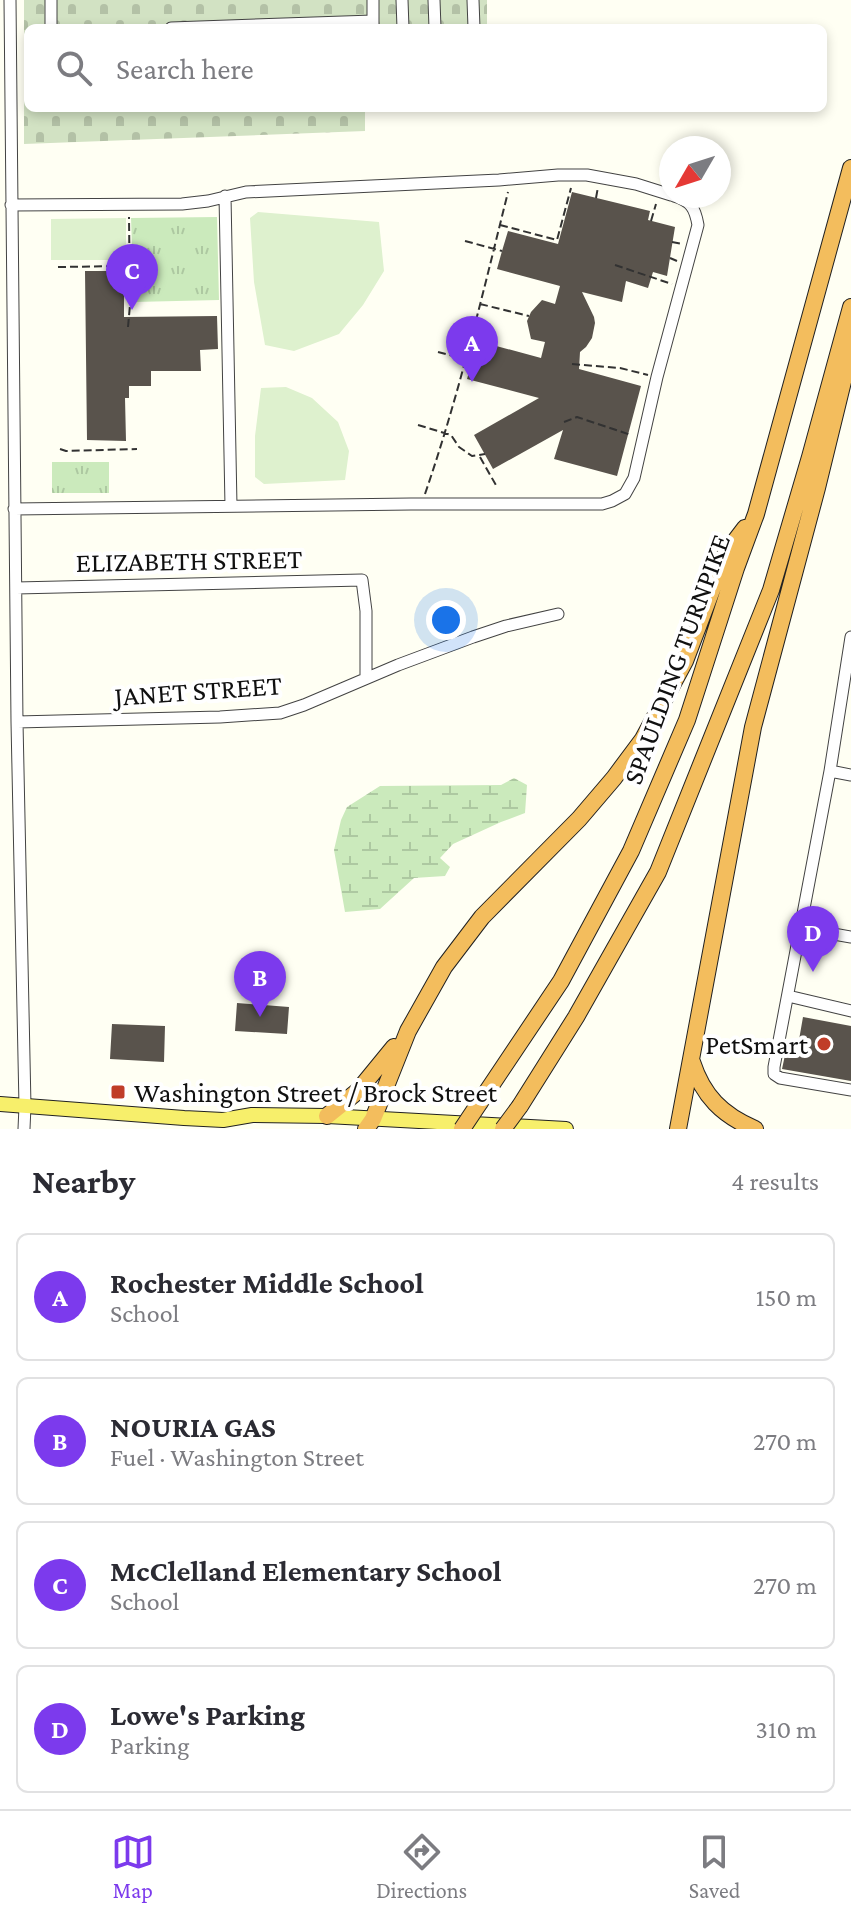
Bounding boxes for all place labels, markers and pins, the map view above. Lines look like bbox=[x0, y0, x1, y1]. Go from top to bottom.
pin: C bbox=[106, 244, 158, 310]
pin: A bbox=[446, 316, 498, 382]
pin: D bbox=[787, 906, 839, 972]
pin: B bbox=[234, 951, 286, 1017]
place label: PetSmart bbox=[705, 1029, 809, 1060]
marker: PetSmart bbox=[815, 1035, 833, 1053]
place label: Washington Street / Brock Street bbox=[134, 1077, 498, 1108]
marker: Washington Street / Brock Street bbox=[109, 1083, 127, 1101]

